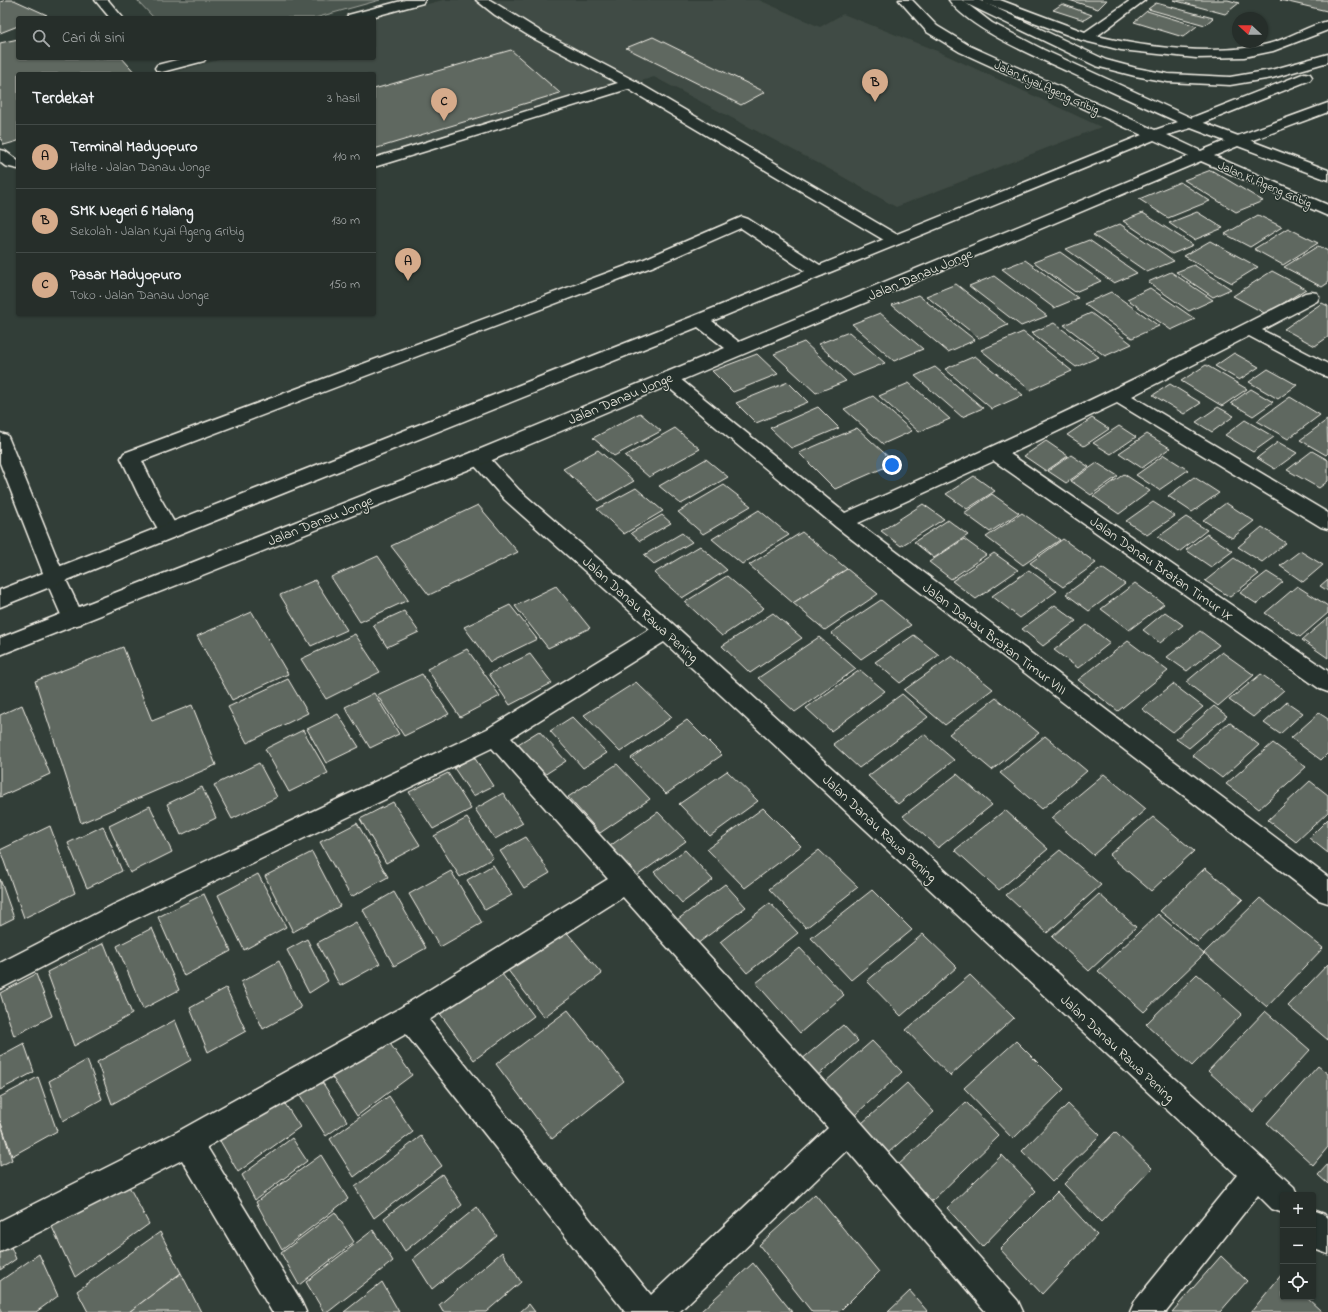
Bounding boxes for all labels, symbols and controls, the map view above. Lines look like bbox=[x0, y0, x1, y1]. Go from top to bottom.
north arrow bbox=[1232, 12, 1268, 48]
search box bbox=[16, 16, 376, 60]
icon: search bbox=[30, 27, 52, 49]
text: Cari di sini bbox=[62, 27, 125, 49]
street label: Jalan Kyai Ageng Gribig bbox=[991, 57, 1102, 120]
pin: B bbox=[862, 69, 888, 102]
text: Terdekat bbox=[32, 86, 94, 111]
pin: C bbox=[431, 88, 457, 121]
text: 3 hasil bbox=[327, 89, 360, 108]
text: Terminal Madyopuro bbox=[70, 136, 197, 158]
text: A bbox=[41, 147, 49, 166]
text: 110 m bbox=[333, 147, 360, 166]
street label: Jalan Ki Ageng Gribig bbox=[1214, 157, 1314, 214]
text: Halte · Jalan Danau Jonge bbox=[70, 158, 210, 177]
text: SMK Negeri 6 Malang bbox=[70, 200, 194, 222]
text: B bbox=[41, 211, 49, 230]
text: 130 m bbox=[332, 211, 360, 230]
text: Sekolah · Jalan Kyai Ageng Gribig bbox=[70, 222, 244, 241]
street label: Jalan Danau Jonge bbox=[865, 244, 977, 308]
pin: A bbox=[395, 248, 421, 281]
text: Pasar Madyopuro bbox=[70, 264, 181, 286]
text: C bbox=[41, 275, 49, 294]
text: 150 m bbox=[329, 275, 360, 294]
text: Toko · Jalan Danau Jonge bbox=[70, 286, 209, 305]
street label: Jalan Danau Jonge bbox=[565, 368, 677, 432]
your location bbox=[882, 455, 902, 475]
street label: Jalan Danau Jonge bbox=[265, 490, 377, 553]
street label: Jalan Danau Bratan Timur IX bbox=[1085, 512, 1237, 627]
street label: Jalan Danau Rawa Pening bbox=[576, 552, 703, 669]
street label: Jalan Danau Bratan Timur VIII bbox=[917, 578, 1071, 701]
street label: Jalan Danau Rawa Pening bbox=[816, 770, 941, 889]
street label: Jalan Danau Rawa Pening bbox=[1054, 990, 1179, 1109]
map controls bbox=[1280, 1192, 1316, 1300]
button: + bbox=[1280, 1192, 1316, 1228]
button: − bbox=[1280, 1228, 1316, 1264]
button: locate bbox=[1280, 1264, 1316, 1300]

